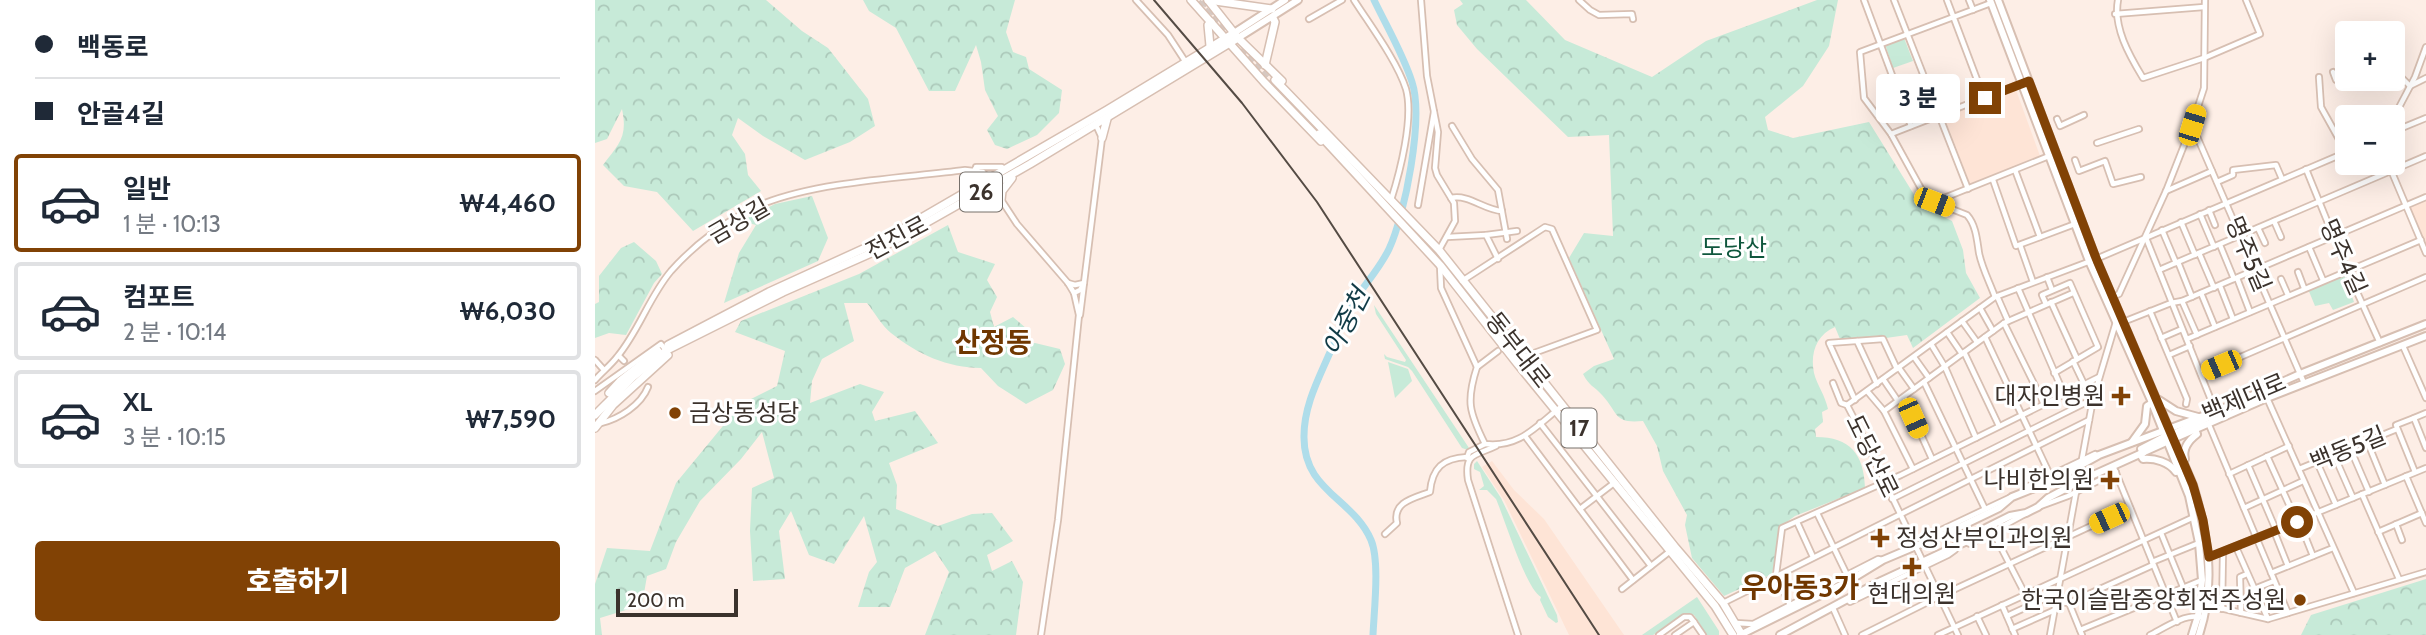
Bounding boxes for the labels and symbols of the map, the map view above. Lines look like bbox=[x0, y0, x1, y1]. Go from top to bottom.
callout: 3 분 bbox=[1877, 74, 1961, 122]
route end bbox=[1969, 82, 2001, 114]
car bbox=[2176, 102, 2209, 148]
road number: 26 bbox=[960, 172, 1002, 211]
car bbox=[1911, 185, 1958, 219]
street label: 금상길 bbox=[703, 191, 775, 250]
street label: 전진로 bbox=[861, 209, 933, 266]
street label: 명주5길 bbox=[2220, 212, 2277, 296]
street label: 명주4길 bbox=[2314, 214, 2373, 299]
park label: 도당산 bbox=[1701, 233, 1767, 262]
water label: 아중천 bbox=[1315, 280, 1378, 361]
street label: 동부대로 bbox=[1480, 306, 1557, 393]
district label: 산정동 bbox=[954, 325, 1032, 359]
car bbox=[2198, 347, 2245, 383]
street label: 백제대로 bbox=[2197, 367, 2290, 428]
place label: 대자인병원 bbox=[1995, 381, 2105, 410]
marker: 대자인병원 bbox=[2111, 386, 2131, 406]
car bbox=[1895, 395, 1932, 441]
place label: 금상동성당 bbox=[689, 398, 799, 427]
marker: 금상동성당 bbox=[667, 405, 683, 421]
road number: 17 bbox=[1562, 408, 1597, 448]
street label: 도당산로 bbox=[1840, 410, 1905, 502]
street label: 백동5길 bbox=[2306, 420, 2390, 477]
place label: 나비한의원 bbox=[1984, 465, 2094, 494]
marker: 나비한의원 bbox=[2100, 470, 2120, 490]
car bbox=[2086, 500, 2133, 536]
route start bbox=[2281, 506, 2313, 538]
place label: 정성산부인과의원 bbox=[1896, 523, 2073, 552]
marker: 정성산부인과의원 bbox=[1870, 528, 1890, 548]
marker: 현대의원 bbox=[1902, 557, 1922, 577]
district label: 우아동3가 bbox=[1741, 570, 1859, 604]
place label: 현대의원 bbox=[1868, 579, 1956, 608]
place label: 한국이슬람중앙회전주성원 bbox=[2021, 585, 2286, 614]
scale bar bbox=[616, 586, 739, 618]
marker: 한국이슬람중앙회전주성원 bbox=[2292, 592, 2308, 608]

